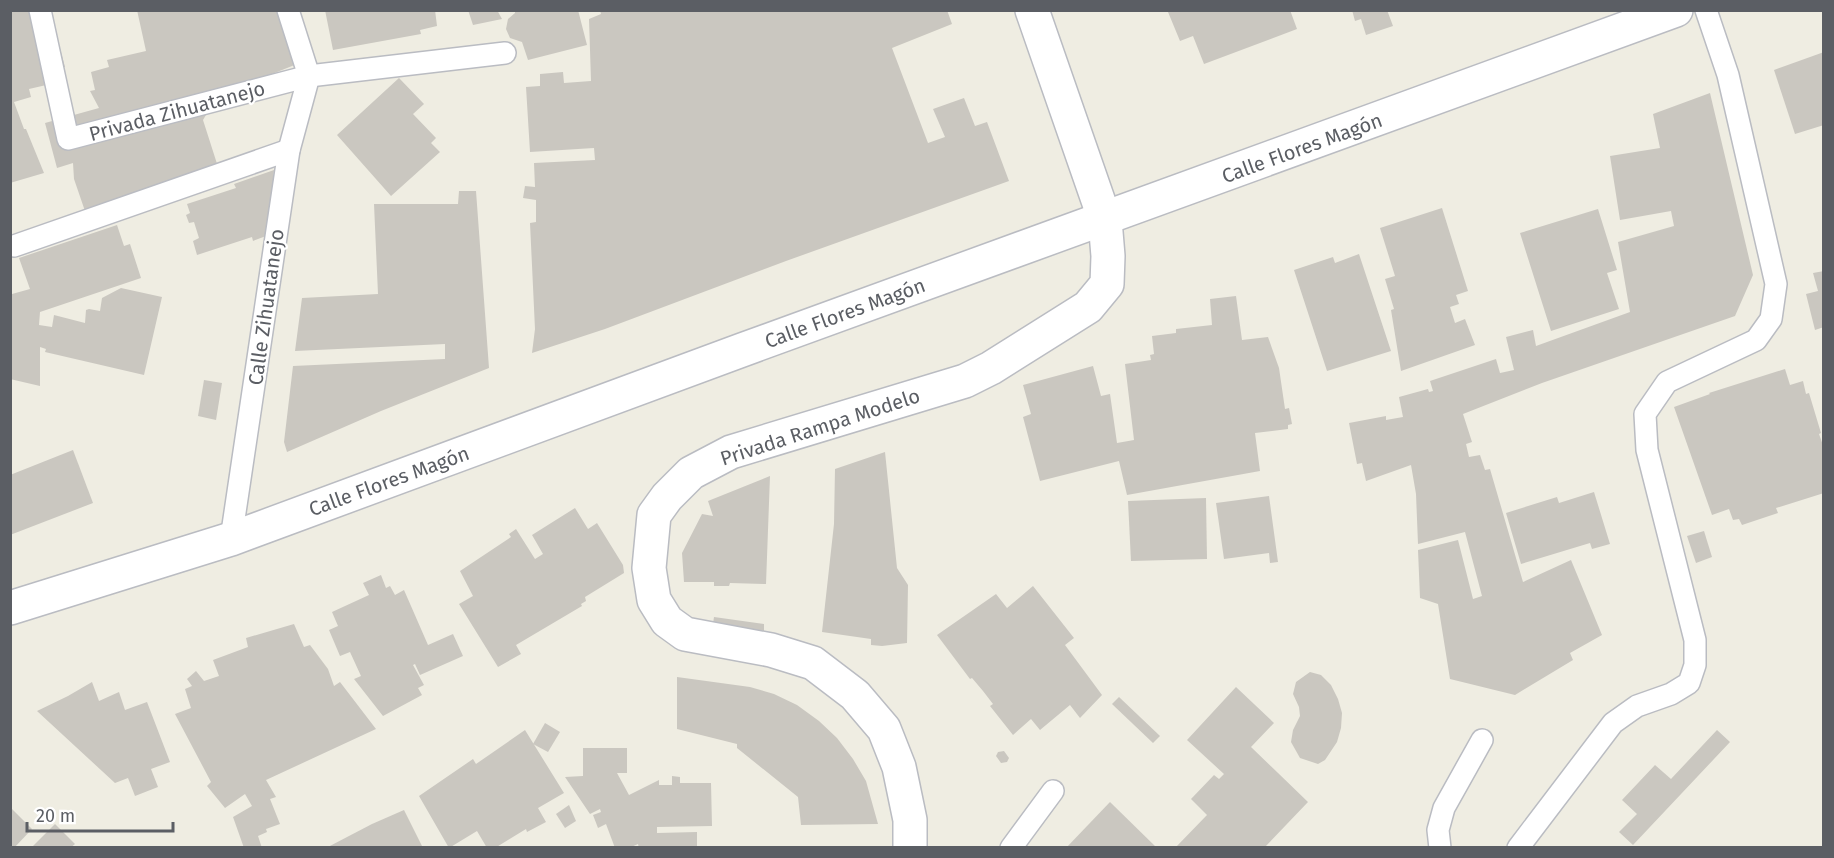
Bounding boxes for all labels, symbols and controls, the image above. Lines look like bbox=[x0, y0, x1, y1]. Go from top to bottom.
street label: Privada Zihuatanejo bbox=[86, 76, 268, 146]
street label: Calle Flores Magón bbox=[1219, 108, 1385, 188]
street label: Calle Zihuatanejo bbox=[243, 227, 289, 387]
street label: Calle Flores Magón bbox=[762, 273, 928, 353]
street label: Privada Rampa Modelo bbox=[717, 383, 923, 471]
street label: Calle Flores Magón bbox=[306, 441, 472, 521]
scale bar bbox=[27, 795, 172, 833]
text: 20 m bbox=[36, 805, 75, 827]

